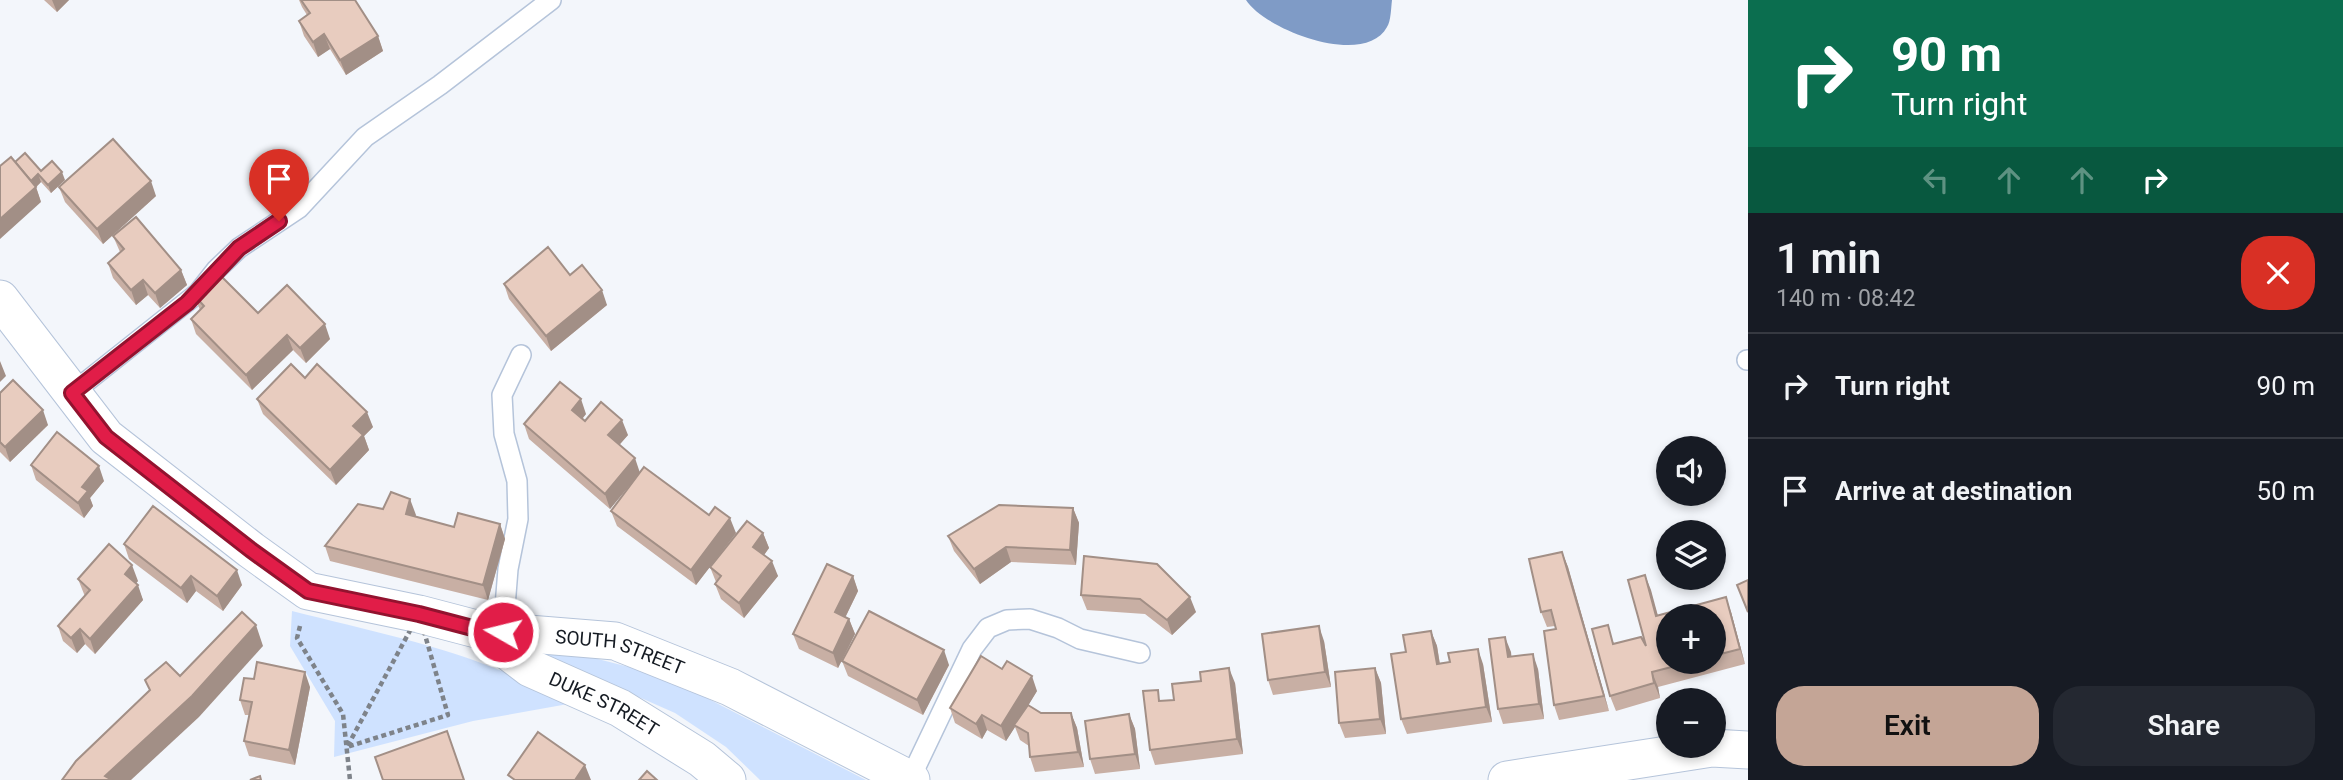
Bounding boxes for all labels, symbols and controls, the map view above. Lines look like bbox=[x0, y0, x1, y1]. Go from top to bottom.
text: 90 m bbox=[1891, 26, 2002, 83]
icon: right bbox=[1776, 28, 1867, 119]
text: Turn right bbox=[1891, 85, 2027, 123]
pin bbox=[249, 149, 309, 221]
icon: arrive bbox=[260, 160, 298, 198]
icon: left bbox=[1917, 161, 1955, 199]
icon: ahead bbox=[1990, 161, 2028, 199]
icon: ahead bbox=[2063, 161, 2101, 199]
icon: right bbox=[2136, 161, 2174, 199]
text: 1 min bbox=[1776, 234, 1881, 283]
button: close bbox=[2241, 236, 2315, 310]
text: 140 m · 08:42 bbox=[1776, 285, 1915, 312]
icon: right bbox=[1776, 367, 1814, 405]
text: Turn right bbox=[1835, 371, 1950, 401]
text: 90 m bbox=[2257, 371, 2315, 401]
map controls bbox=[1656, 436, 1726, 758]
button: sound bbox=[1656, 436, 1726, 506]
icon: arrive bbox=[1776, 472, 1814, 510]
text: Arrive at destination bbox=[1835, 476, 2072, 506]
text: 50 m bbox=[2257, 476, 2315, 506]
button: layers bbox=[1656, 520, 1726, 590]
position arrow bbox=[466, 595, 540, 669]
button: + bbox=[1656, 604, 1726, 674]
street label: SOUTH STREET bbox=[554, 625, 688, 679]
street label: DUKE STREET bbox=[546, 667, 663, 741]
button: Exit bbox=[1776, 686, 2039, 766]
button: Share bbox=[2053, 686, 2315, 766]
button: − bbox=[1656, 688, 1726, 758]

